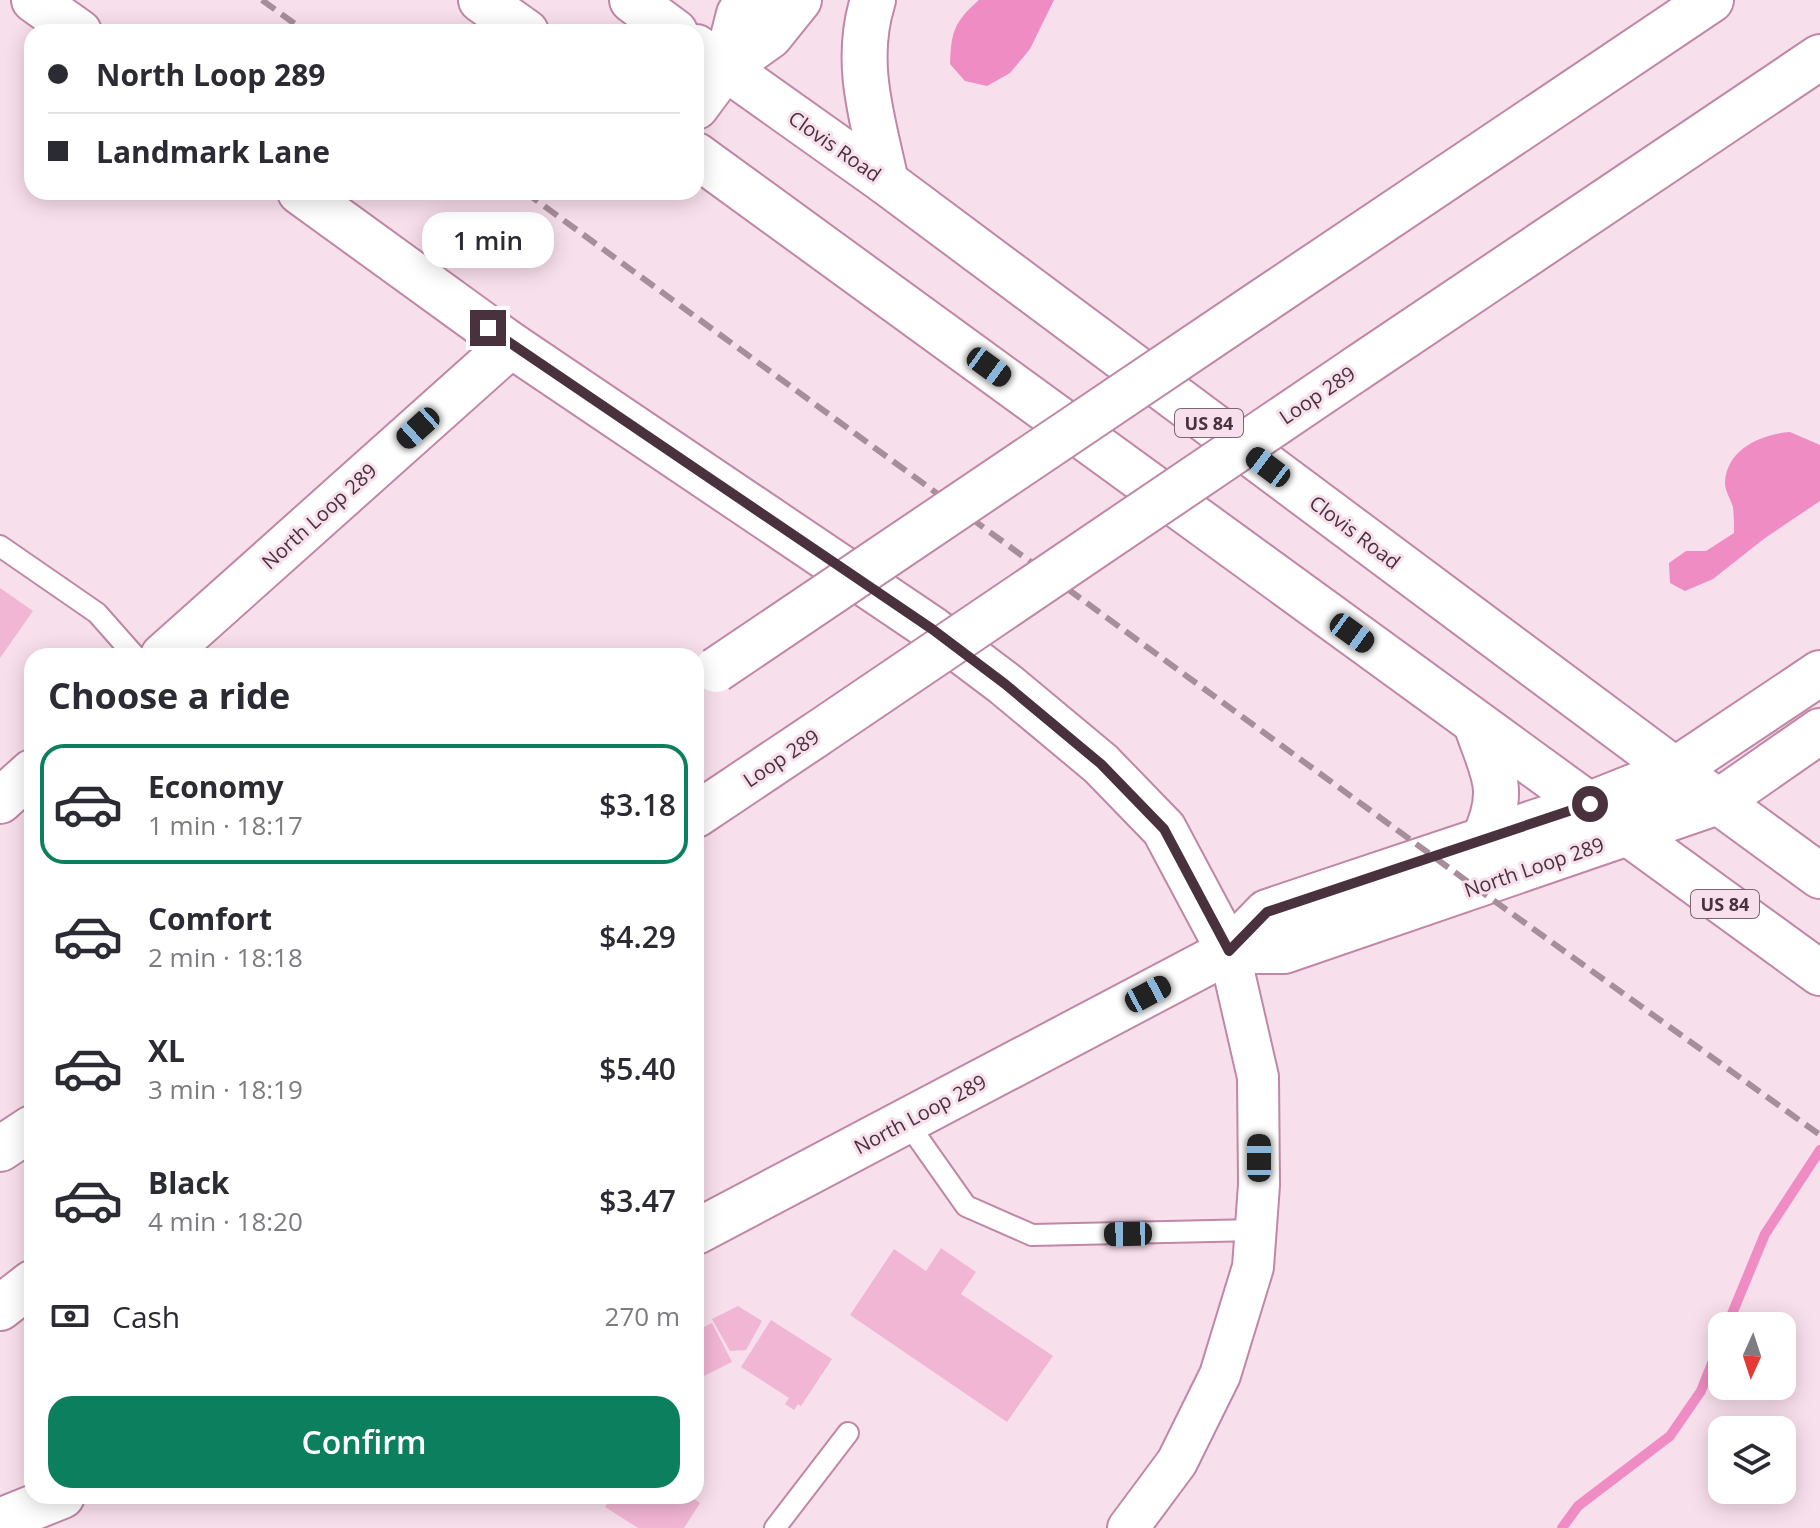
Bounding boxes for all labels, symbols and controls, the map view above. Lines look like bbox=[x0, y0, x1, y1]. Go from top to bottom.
text: North Loop 289 bbox=[96, 54, 325, 95]
street label: Clovis Road bbox=[783, 104, 887, 188]
text: Landmark Lane bbox=[96, 131, 330, 172]
callout: 1 min bbox=[422, 212, 554, 268]
text: 1 min bbox=[453, 222, 523, 258]
route end bbox=[470, 310, 506, 346]
car bbox=[963, 343, 1015, 391]
street label: Loop 289 bbox=[1274, 360, 1360, 430]
car bbox=[392, 403, 444, 453]
road number: US 84 bbox=[1175, 409, 1243, 437]
car bbox=[1242, 443, 1294, 491]
street label: North Loop 289 bbox=[256, 457, 382, 575]
street label: Clovis Road bbox=[1304, 489, 1406, 575]
car bbox=[1326, 609, 1378, 657]
text: Choose a ride bbox=[48, 671, 290, 720]
street label: Loop 289 bbox=[738, 723, 824, 793]
text: Economy bbox=[148, 766, 284, 807]
icon: car bbox=[52, 768, 124, 840]
text: $3.18 bbox=[599, 784, 676, 825]
route start bbox=[1572, 786, 1608, 822]
text: 1 min · 18:17 bbox=[148, 807, 303, 843]
street label: North Loop 289 bbox=[1461, 830, 1607, 904]
road number: US 84 bbox=[1691, 890, 1759, 918]
text: Comfort bbox=[148, 898, 272, 939]
icon: car bbox=[52, 900, 124, 972]
text: $4.29 bbox=[599, 916, 676, 957]
text: 2 min · 18:18 bbox=[148, 939, 303, 975]
car bbox=[1121, 972, 1175, 1016]
text: XL bbox=[148, 1030, 185, 1071]
icon: car bbox=[52, 1032, 124, 1104]
text: $5.40 bbox=[599, 1048, 676, 1089]
street label: North Loop 289 bbox=[849, 1068, 991, 1160]
text: 3 min · 18:19 bbox=[148, 1071, 303, 1107]
car bbox=[1247, 1134, 1271, 1182]
text: Black bbox=[148, 1162, 229, 1203]
icon: car bbox=[52, 1164, 124, 1236]
text: $3.47 bbox=[599, 1180, 676, 1221]
text: 4 min · 18:20 bbox=[148, 1203, 303, 1239]
car bbox=[1104, 1222, 1152, 1246]
icon: cash bbox=[48, 1294, 92, 1338]
text: Cash bbox=[112, 1296, 180, 1337]
text: 270 m bbox=[605, 1298, 680, 1334]
north arrow bbox=[1708, 1312, 1796, 1400]
map controls bbox=[1708, 1312, 1796, 1504]
button: Confirm bbox=[48, 1396, 680, 1488]
button: layers bbox=[1708, 1416, 1796, 1504]

